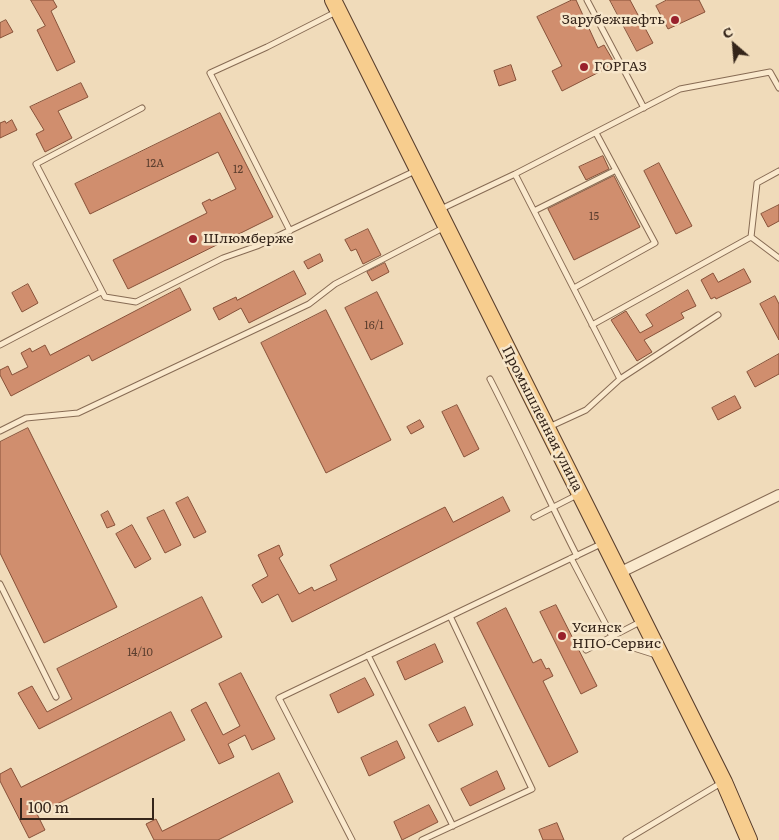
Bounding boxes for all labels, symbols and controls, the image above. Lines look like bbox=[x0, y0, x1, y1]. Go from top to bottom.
place label: Зарубежнефть bbox=[562, 12, 665, 28]
marker: Зарубежнефть bbox=[669, 14, 681, 26]
north arrow bbox=[709, 20, 759, 70]
text: С bbox=[718, 20, 736, 43]
place label: ГОРГАЗ bbox=[594, 59, 647, 75]
marker: ГОРГАЗ bbox=[578, 61, 590, 73]
house number: 12А bbox=[146, 157, 164, 171]
house number: 12 bbox=[233, 163, 243, 177]
house number: 15 bbox=[589, 210, 599, 224]
place label: Шлюмберже bbox=[203, 231, 294, 247]
marker: Шлюмберже bbox=[187, 233, 199, 245]
house number: 16/1 bbox=[364, 319, 384, 333]
street label: Промышленная улица bbox=[498, 343, 586, 495]
place label: Усинск НПО-Сервис bbox=[572, 620, 661, 652]
marker: Усинск НПО-Сервис bbox=[556, 630, 568, 642]
house number: 14/10 bbox=[127, 646, 153, 660]
scale bar bbox=[22, 788, 156, 820]
text: 100 m bbox=[28, 795, 69, 818]

